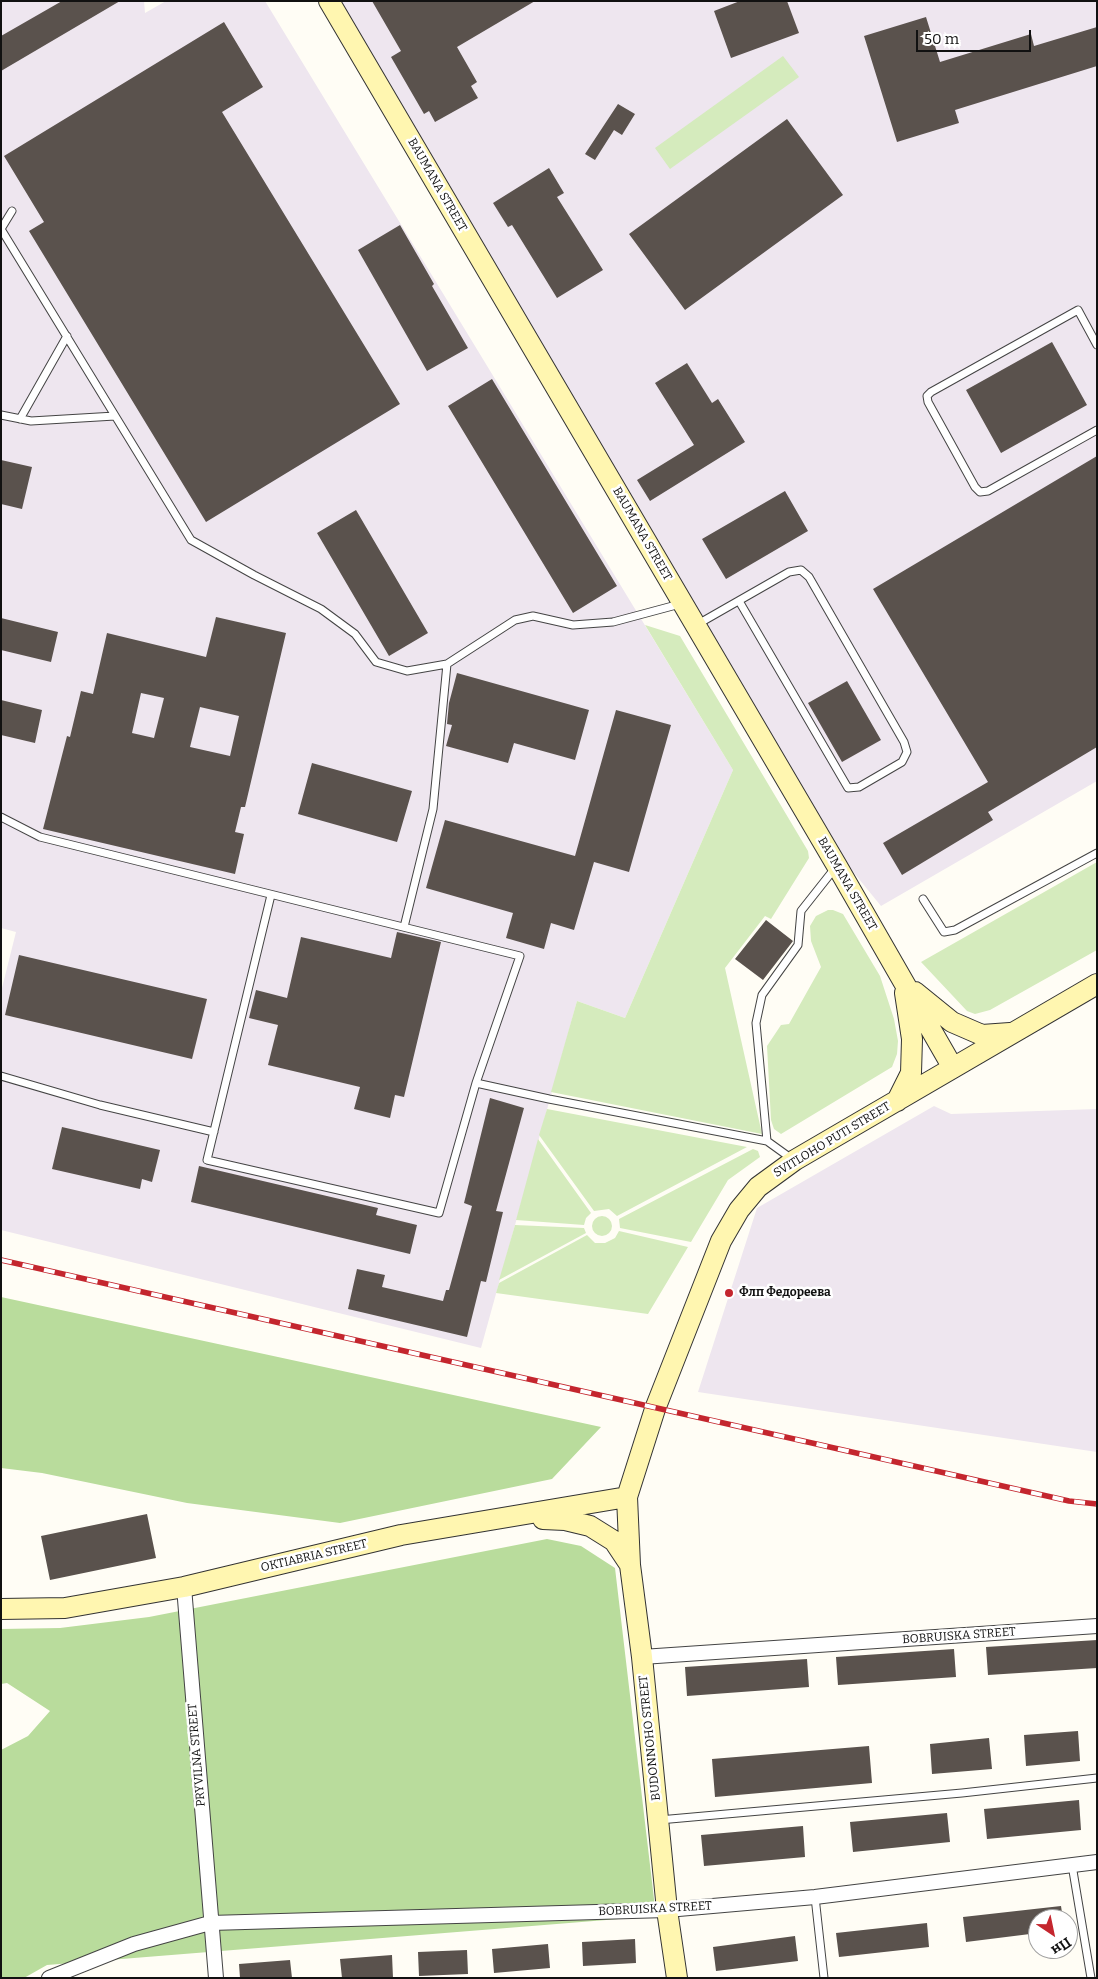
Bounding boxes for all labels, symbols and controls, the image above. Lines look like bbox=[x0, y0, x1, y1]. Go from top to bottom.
scale bar bbox=[918, 20, 1033, 52]
text: 50 m bbox=[924, 30, 959, 48]
street label: BAUMANA STREET bbox=[404, 136, 470, 234]
street label: BAUMANA STREET bbox=[609, 485, 675, 583]
street label: BAUMANA STREET bbox=[814, 835, 880, 933]
street label: SVITLOHO PUTI STREET bbox=[771, 1099, 893, 1181]
place label: Флп Федореева bbox=[739, 1286, 831, 1300]
marker: Флп Федореева bbox=[723, 1287, 735, 1299]
street label: OKTIABRIA STREET bbox=[259, 1537, 369, 1575]
street label: BOBRUISKA STREET bbox=[902, 1625, 1016, 1647]
street label: BUDONNOHO STREET bbox=[636, 1675, 664, 1801]
street label: PRYVILNA STREET bbox=[185, 1703, 209, 1807]
street label: BOBRUISKA STREET bbox=[598, 1899, 712, 1919]
north arrow bbox=[1028, 1909, 1078, 1959]
text: Пн bbox=[1048, 1933, 1074, 1959]

